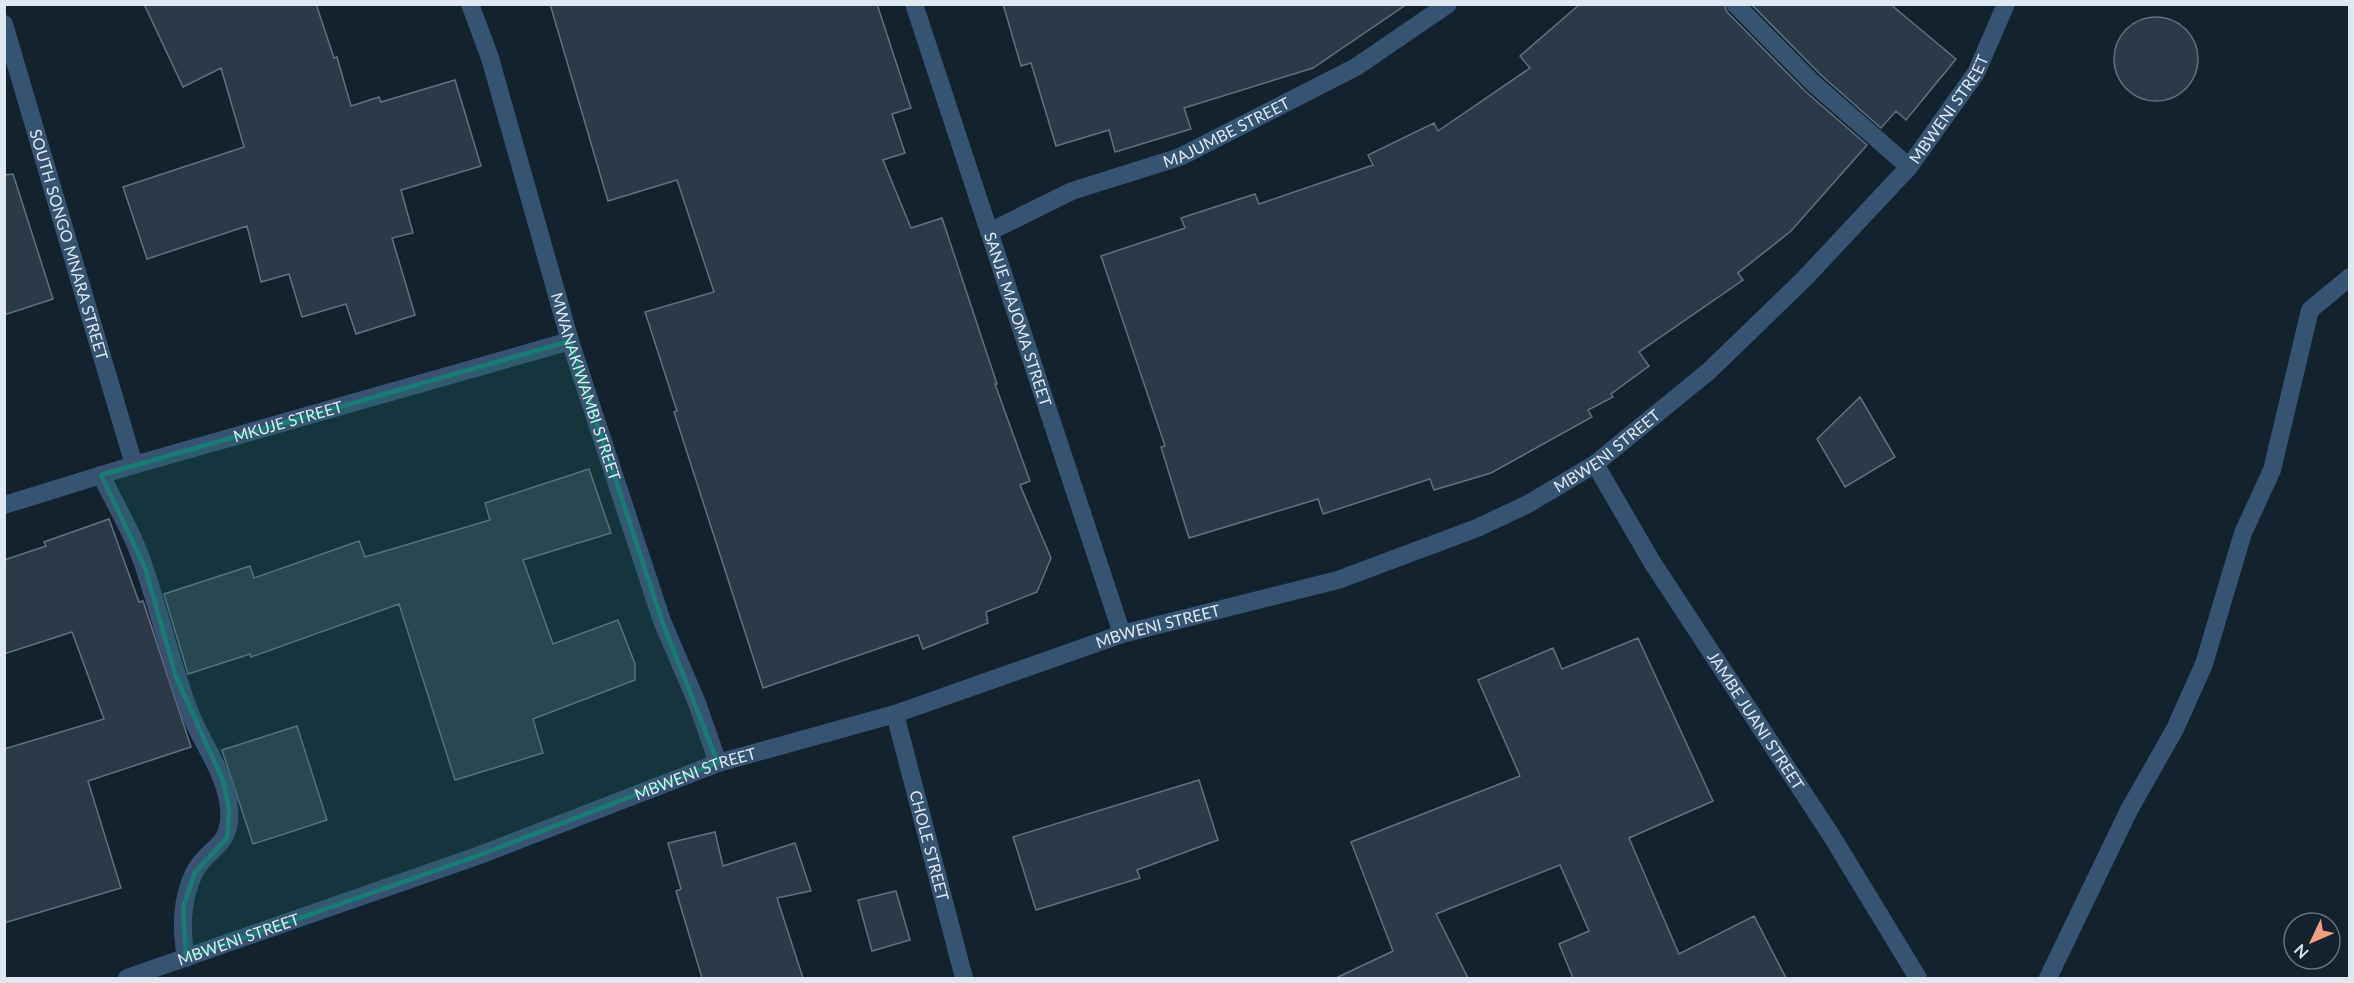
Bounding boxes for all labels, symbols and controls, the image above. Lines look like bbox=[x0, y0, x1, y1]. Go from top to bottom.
street label: MBWENI STREET bbox=[1905, 51, 1992, 167]
street label: MAJUMBE STREET bbox=[1161, 92, 1293, 171]
street label: SOUTH SONGO MNARA STREET bbox=[26, 127, 113, 363]
street label: SANJE MAJOMA STREET bbox=[981, 230, 1056, 409]
street label: MWANAKIWAMBI STREET bbox=[548, 290, 625, 484]
street label: MKUJE STREET bbox=[231, 396, 345, 445]
street label: MBWENI STREET bbox=[1550, 405, 1664, 496]
street label: MBWENI STREET bbox=[1093, 600, 1222, 652]
street label: JAMBE JUANI STREET bbox=[1704, 648, 1809, 794]
street label: MBWENI STREET bbox=[631, 743, 758, 803]
street label: CHOLE STREET bbox=[906, 788, 954, 903]
street label: MBWENI STREET bbox=[175, 909, 302, 969]
north arrow bbox=[2282, 911, 2342, 971]
text: N bbox=[2290, 941, 2312, 963]

